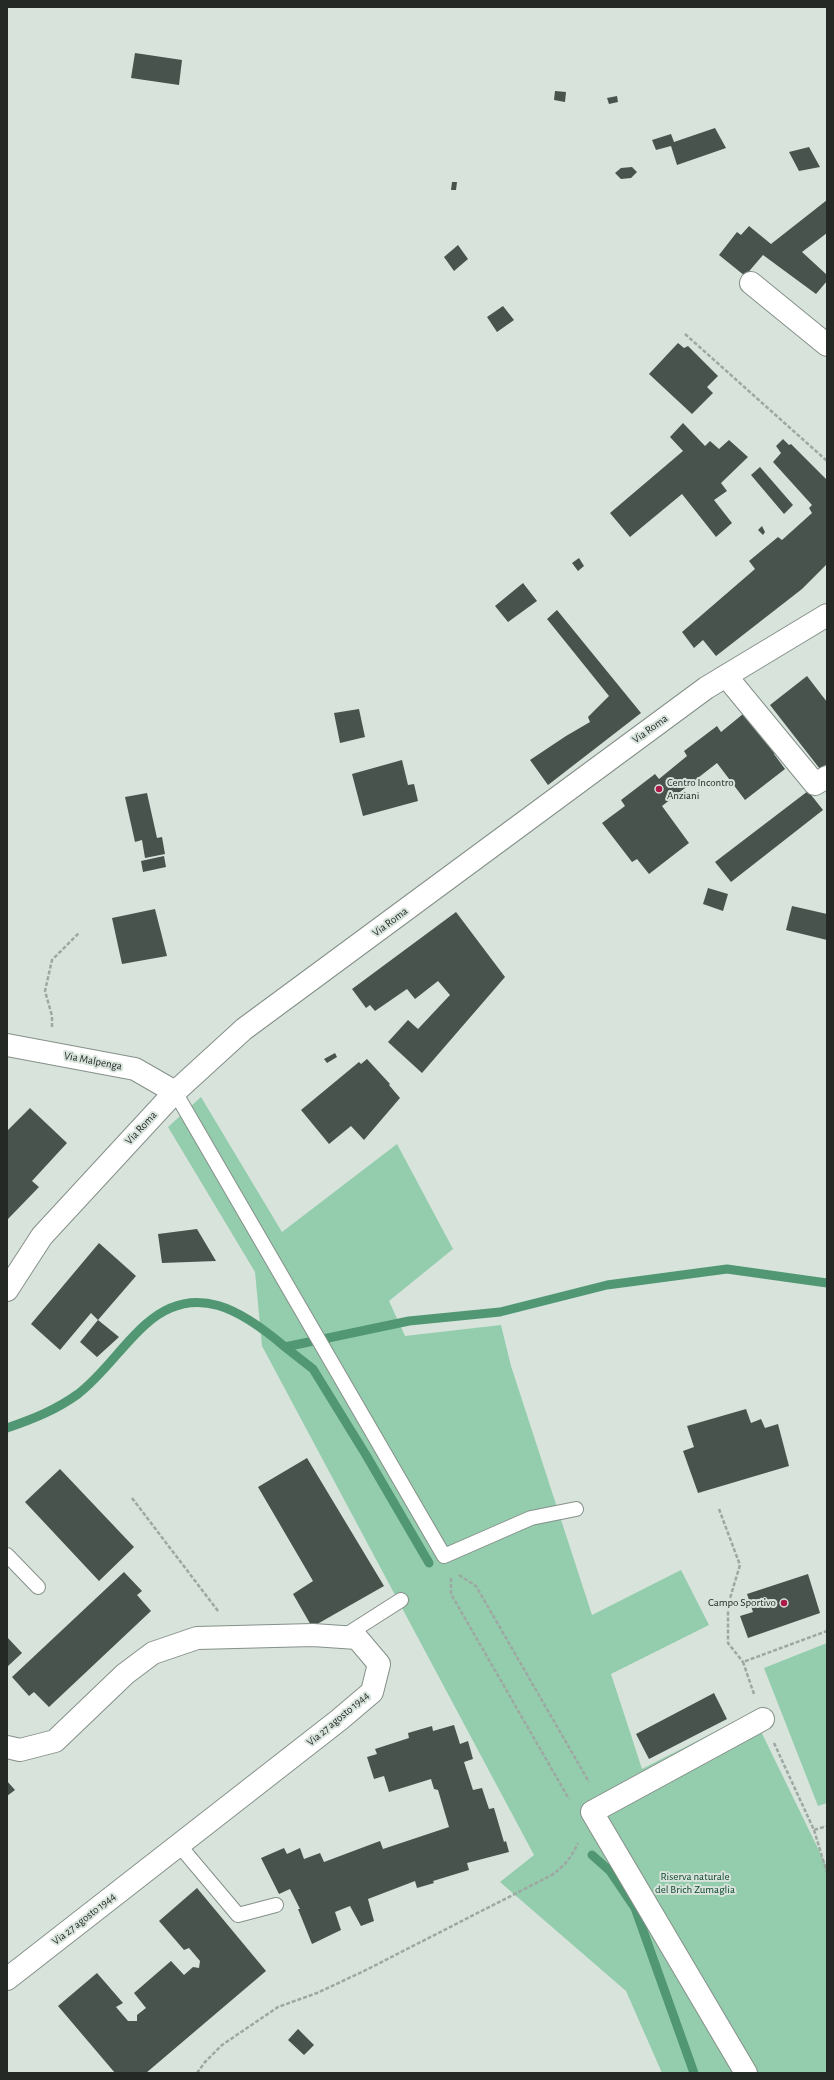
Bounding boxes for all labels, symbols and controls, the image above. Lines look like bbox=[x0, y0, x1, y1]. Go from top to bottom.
street label: Via Roma bbox=[630, 712, 670, 746]
place label: Centro Incontro Anziani bbox=[667, 776, 734, 802]
marker: Centro Incontro Anziani bbox=[654, 784, 664, 794]
street label: Via Roma bbox=[370, 904, 410, 940]
street label: Via Malpenga bbox=[63, 1049, 123, 1073]
street label: Via Roma bbox=[122, 1109, 160, 1147]
place label: Campo Sportivo bbox=[708, 1596, 776, 1610]
marker: Campo Sportivo bbox=[779, 1598, 789, 1608]
street label: Via 27 agosto 1944 bbox=[304, 1689, 372, 1749]
park label: Riserva naturale del Brich Zumaglia bbox=[655, 1870, 735, 1896]
street label: Via 27 agosto 1944 bbox=[50, 1890, 118, 1948]

